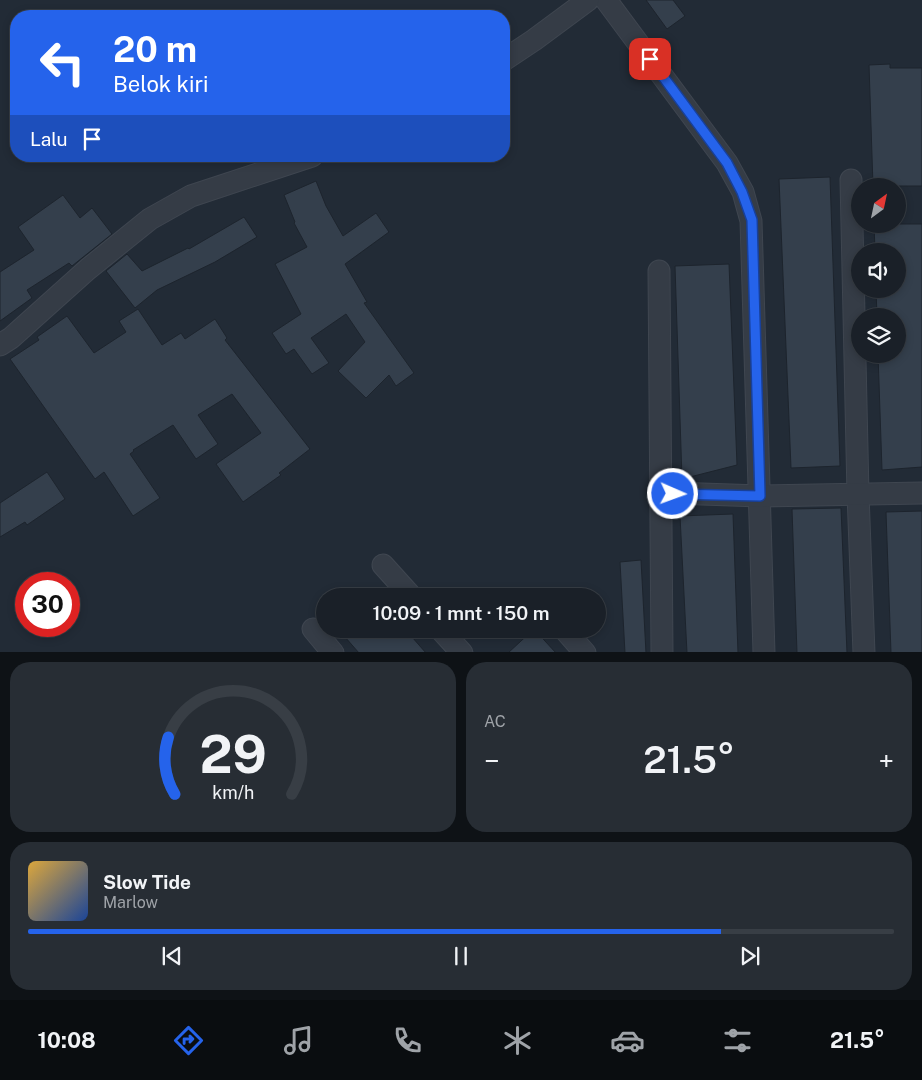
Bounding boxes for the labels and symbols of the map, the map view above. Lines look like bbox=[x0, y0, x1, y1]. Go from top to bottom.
pin bbox=[629, 38, 671, 80]
north arrow bbox=[851, 178, 906, 232]
position arrow bbox=[646, 467, 698, 519]
speed limit sign: 30 bbox=[15, 572, 80, 637]

